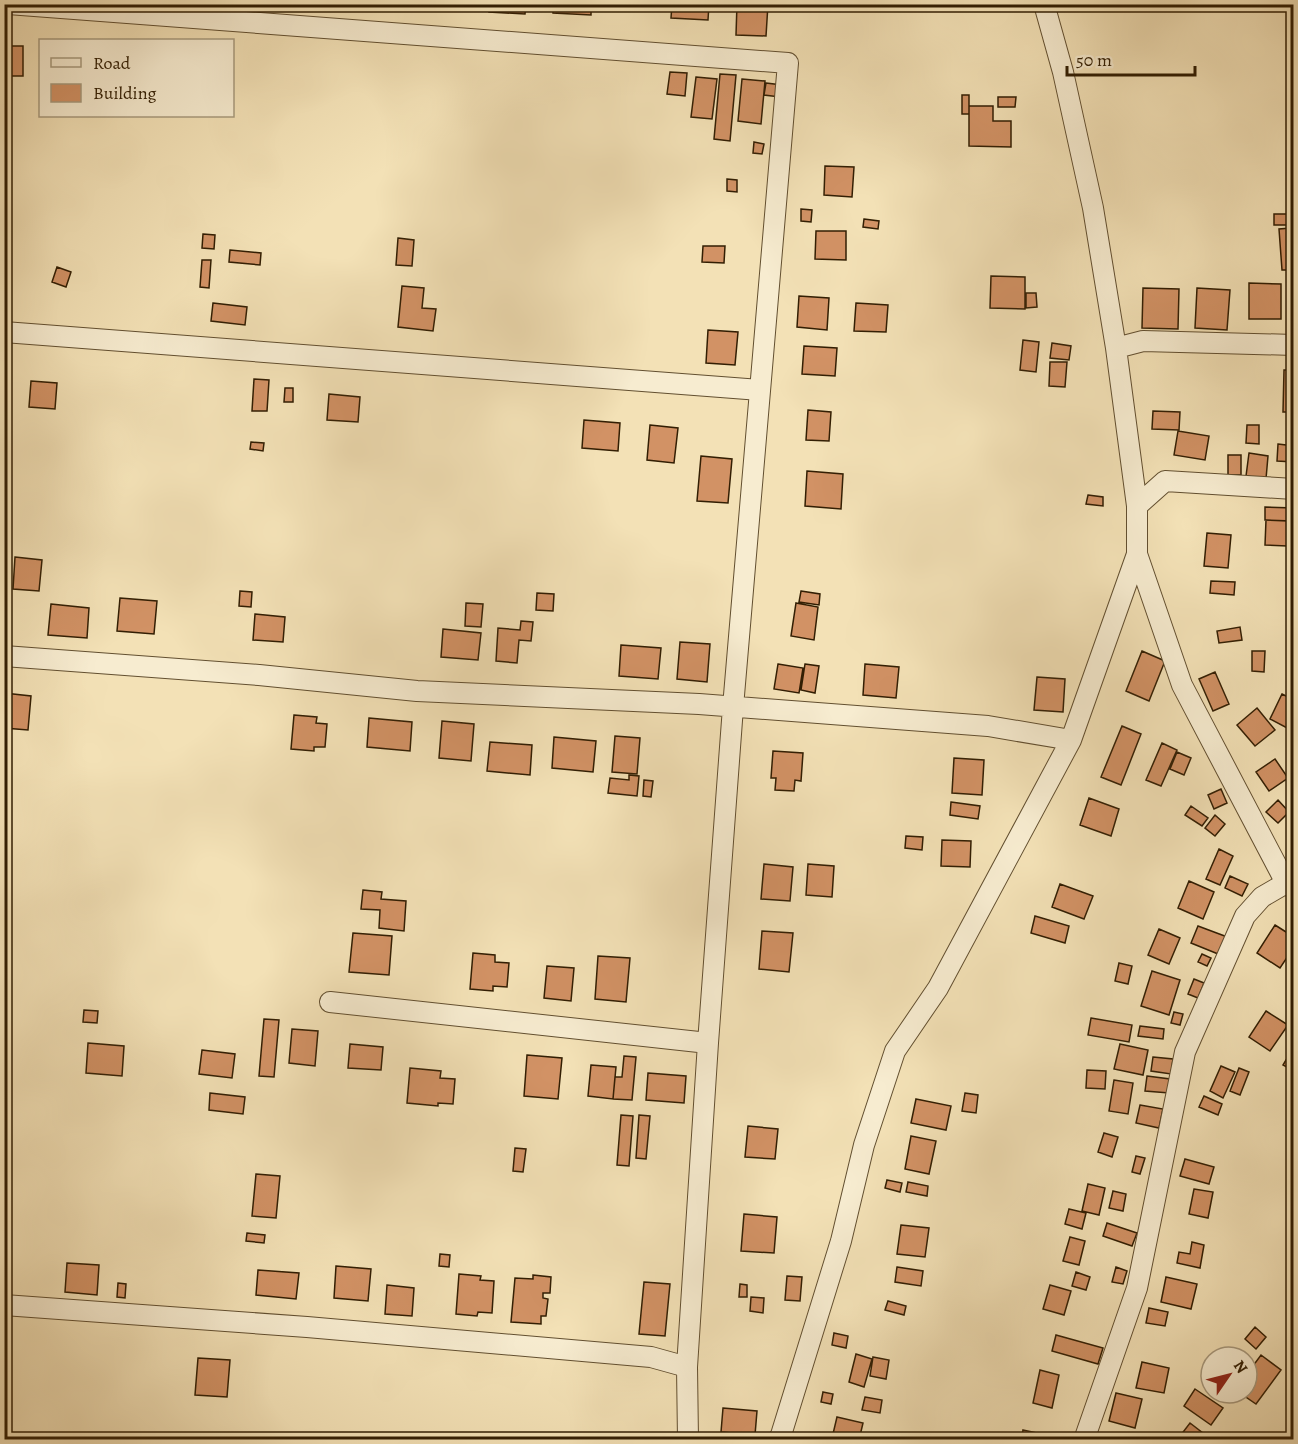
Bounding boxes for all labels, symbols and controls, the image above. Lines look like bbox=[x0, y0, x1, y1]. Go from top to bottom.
legend bbox=[39, 39, 234, 117]
scale bar bbox=[1067, 39, 1194, 77]
text: 50 m bbox=[1076, 48, 1112, 72]
text: Road bbox=[93, 51, 131, 75]
text: Building bbox=[93, 81, 157, 105]
north arrow bbox=[1199, 1345, 1259, 1405]
text: N bbox=[1228, 1356, 1253, 1378]

